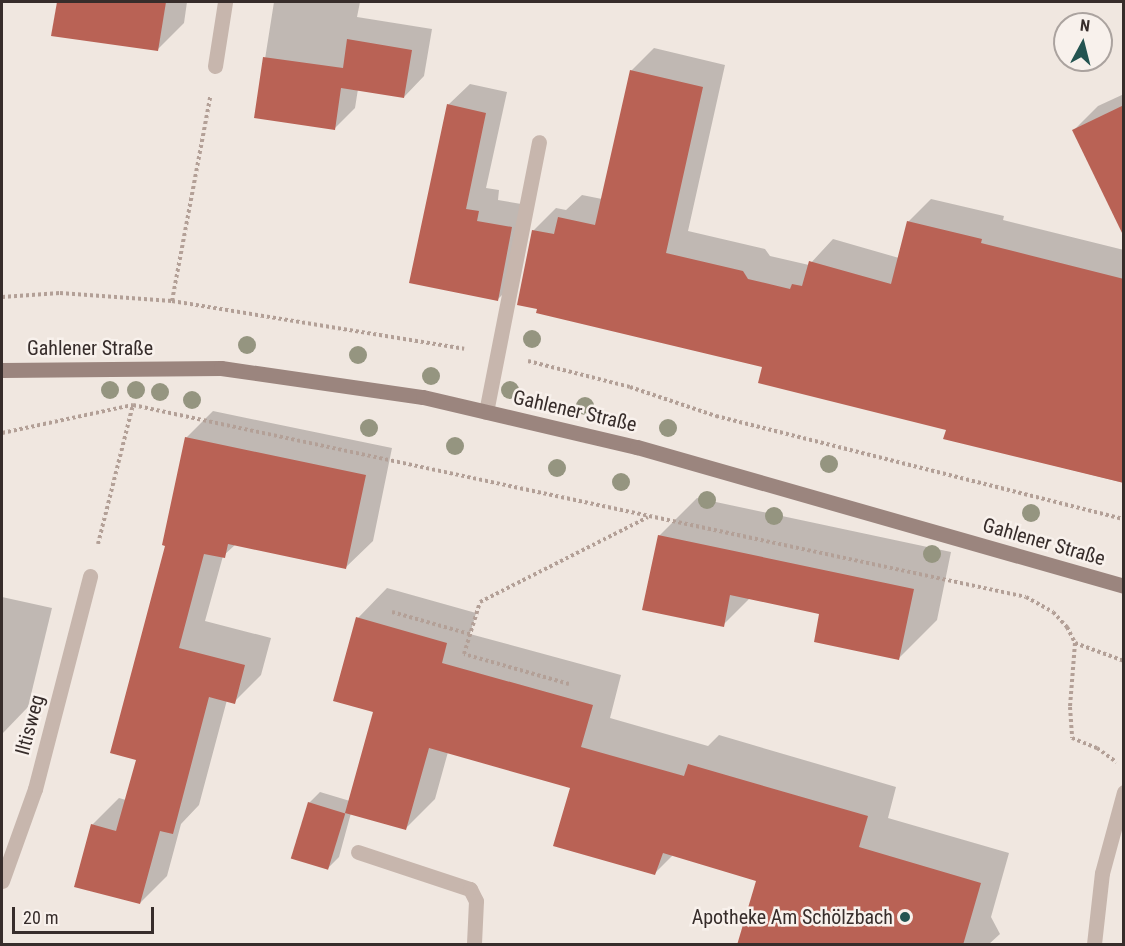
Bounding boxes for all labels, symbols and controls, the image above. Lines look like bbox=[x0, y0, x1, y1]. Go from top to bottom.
north arrow bbox=[1053, 12, 1113, 72]
text: N bbox=[1079, 16, 1091, 36]
street label: Gahlener Straße bbox=[27, 336, 153, 360]
street label: Gahlener Straße bbox=[511, 385, 639, 437]
street label: Gahlener Straße bbox=[980, 513, 1108, 571]
street label: Iltisweg bbox=[10, 692, 50, 758]
scale bar bbox=[15, 895, 158, 933]
place label: Apotheke Am Schölzbach bbox=[692, 905, 893, 929]
text: 20 m bbox=[23, 907, 58, 928]
marker: Apotheke Am Schölzbach bbox=[898, 910, 912, 924]

